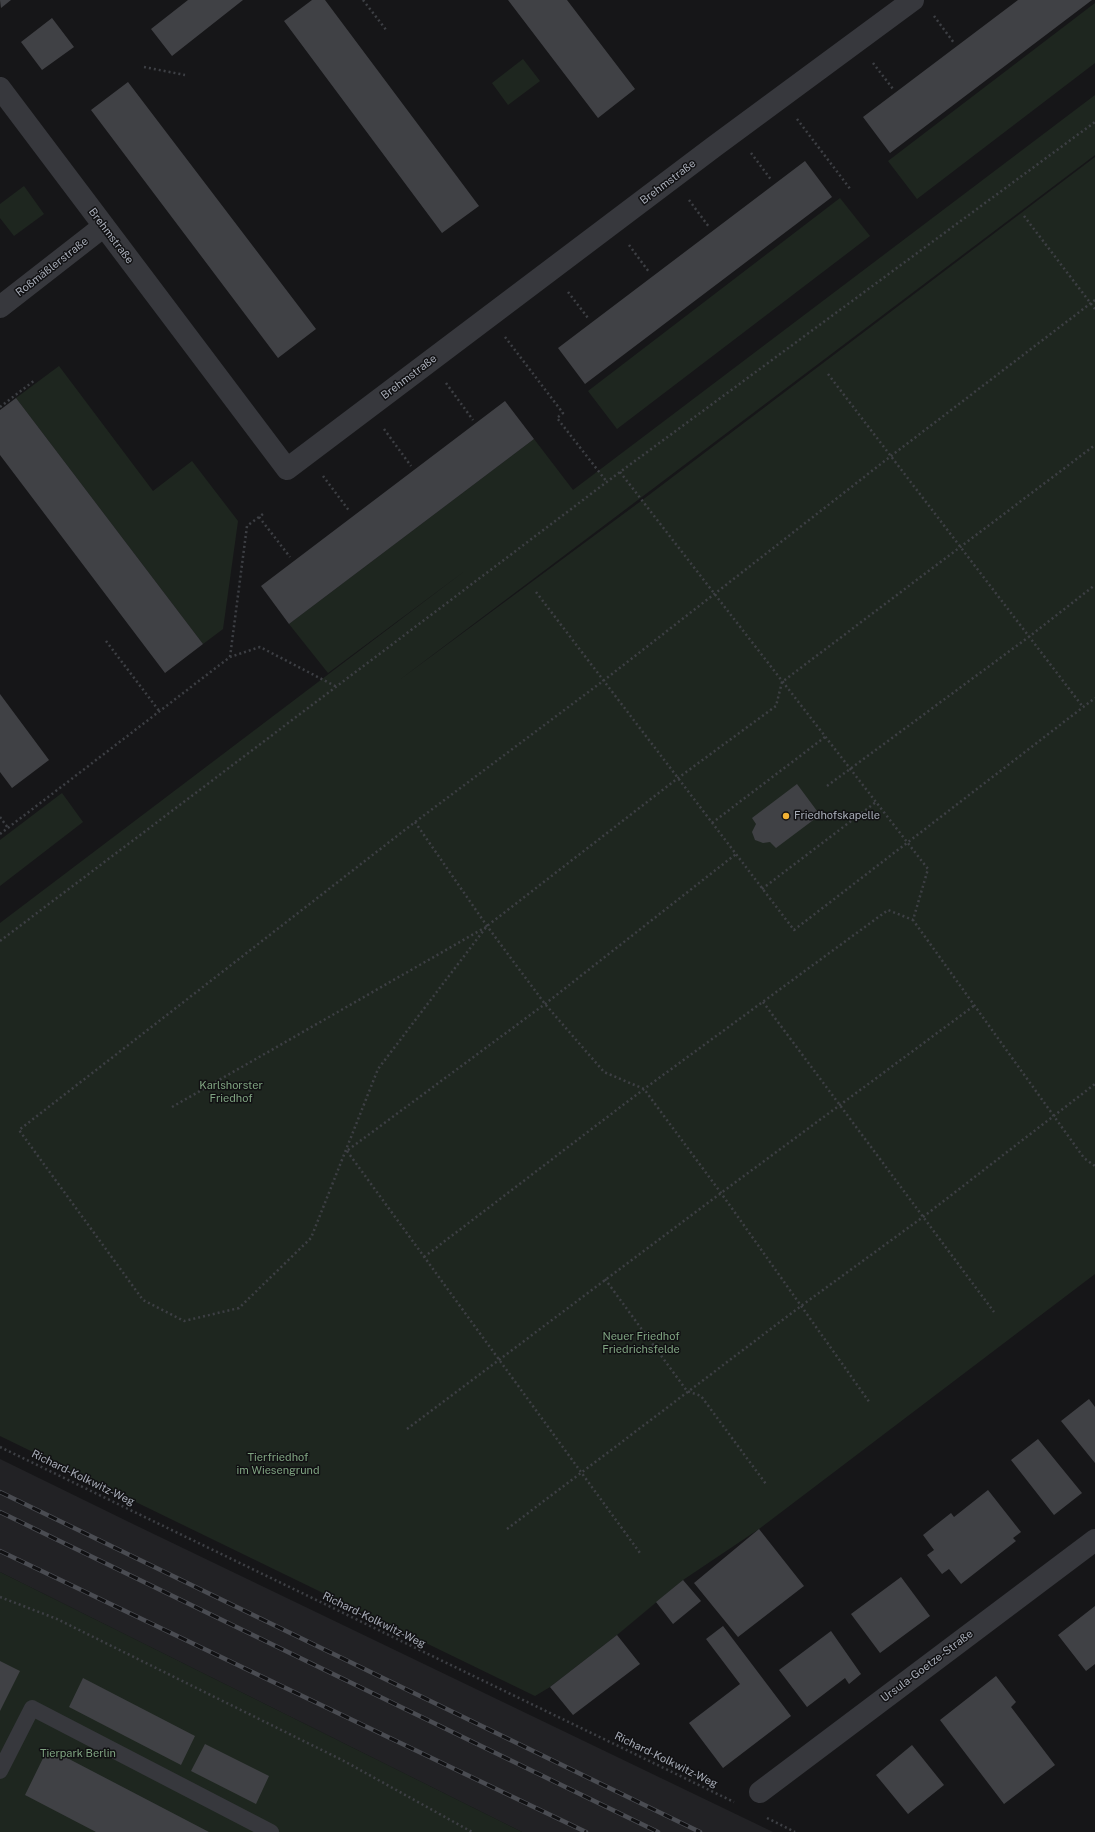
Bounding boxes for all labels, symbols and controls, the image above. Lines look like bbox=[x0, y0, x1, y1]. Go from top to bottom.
street label: Brehmstraße bbox=[638, 157, 698, 207]
street label: Brehmstraße bbox=[86, 206, 136, 266]
street label: Roßmäßlerstraße bbox=[13, 235, 91, 299]
street label: Brehmstraße bbox=[379, 352, 439, 402]
place label: Friedhofskapelle bbox=[794, 809, 880, 823]
marker: Friedhofskapelle bbox=[781, 811, 791, 821]
park label: Karlshorster Friedhof bbox=[199, 1079, 263, 1105]
park label: Neuer Friedhof Friedrichsfelde bbox=[602, 1330, 680, 1356]
street label: Richard-Kolkwitz-Weg bbox=[29, 1447, 137, 1509]
park label: Tierfriedhof im Wiesengrund bbox=[236, 1451, 320, 1477]
street label: Richard-Kolkwitz-Weg bbox=[320, 1589, 428, 1651]
street label: Ursula-Goetze-Straße bbox=[878, 1627, 976, 1705]
street label: Richard-Kolkwitz-Weg bbox=[612, 1729, 720, 1791]
park label: Tierpark Berlin bbox=[40, 1747, 116, 1761]

